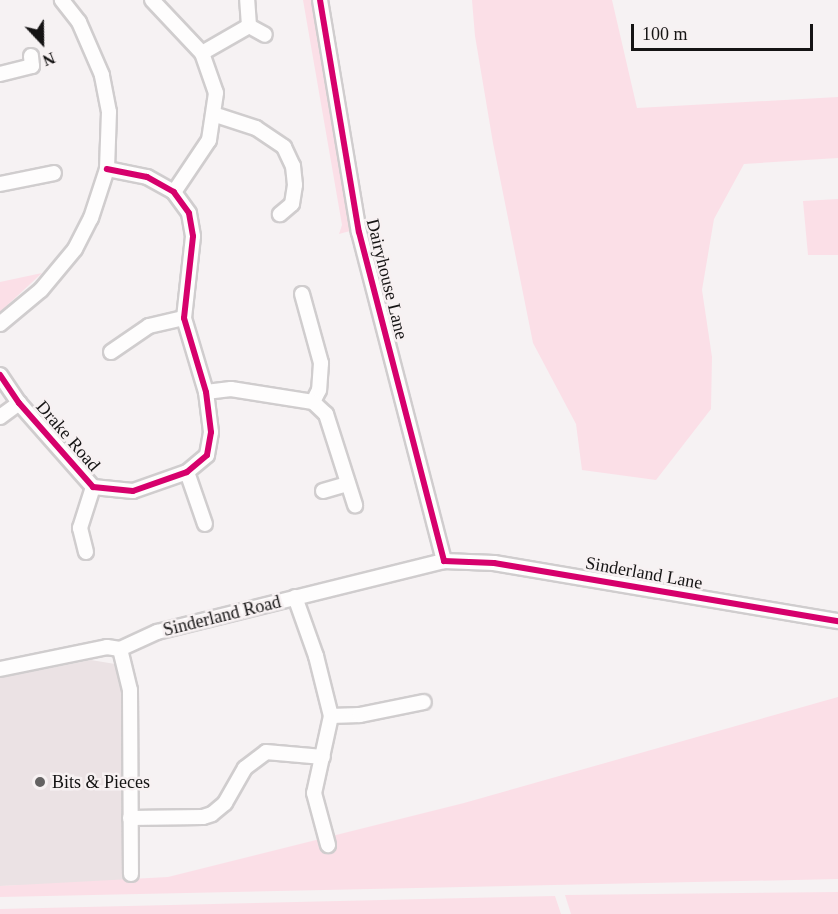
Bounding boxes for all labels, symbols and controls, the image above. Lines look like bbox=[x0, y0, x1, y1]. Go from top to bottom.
north arrow bbox=[12, 12, 72, 72]
scale bar bbox=[634, 12, 816, 50]
text: 100 m bbox=[642, 24, 688, 44]
text: N bbox=[40, 49, 57, 69]
street label: Dairyhouse Lane bbox=[362, 216, 412, 342]
street label: Drake Road bbox=[31, 396, 105, 476]
street label: Sinderland Lane bbox=[584, 552, 704, 594]
street label: Sinderland Road bbox=[161, 591, 283, 641]
place label: Bits & Pieces bbox=[52, 771, 150, 793]
marker: Bits & Pieces bbox=[33, 775, 47, 789]

